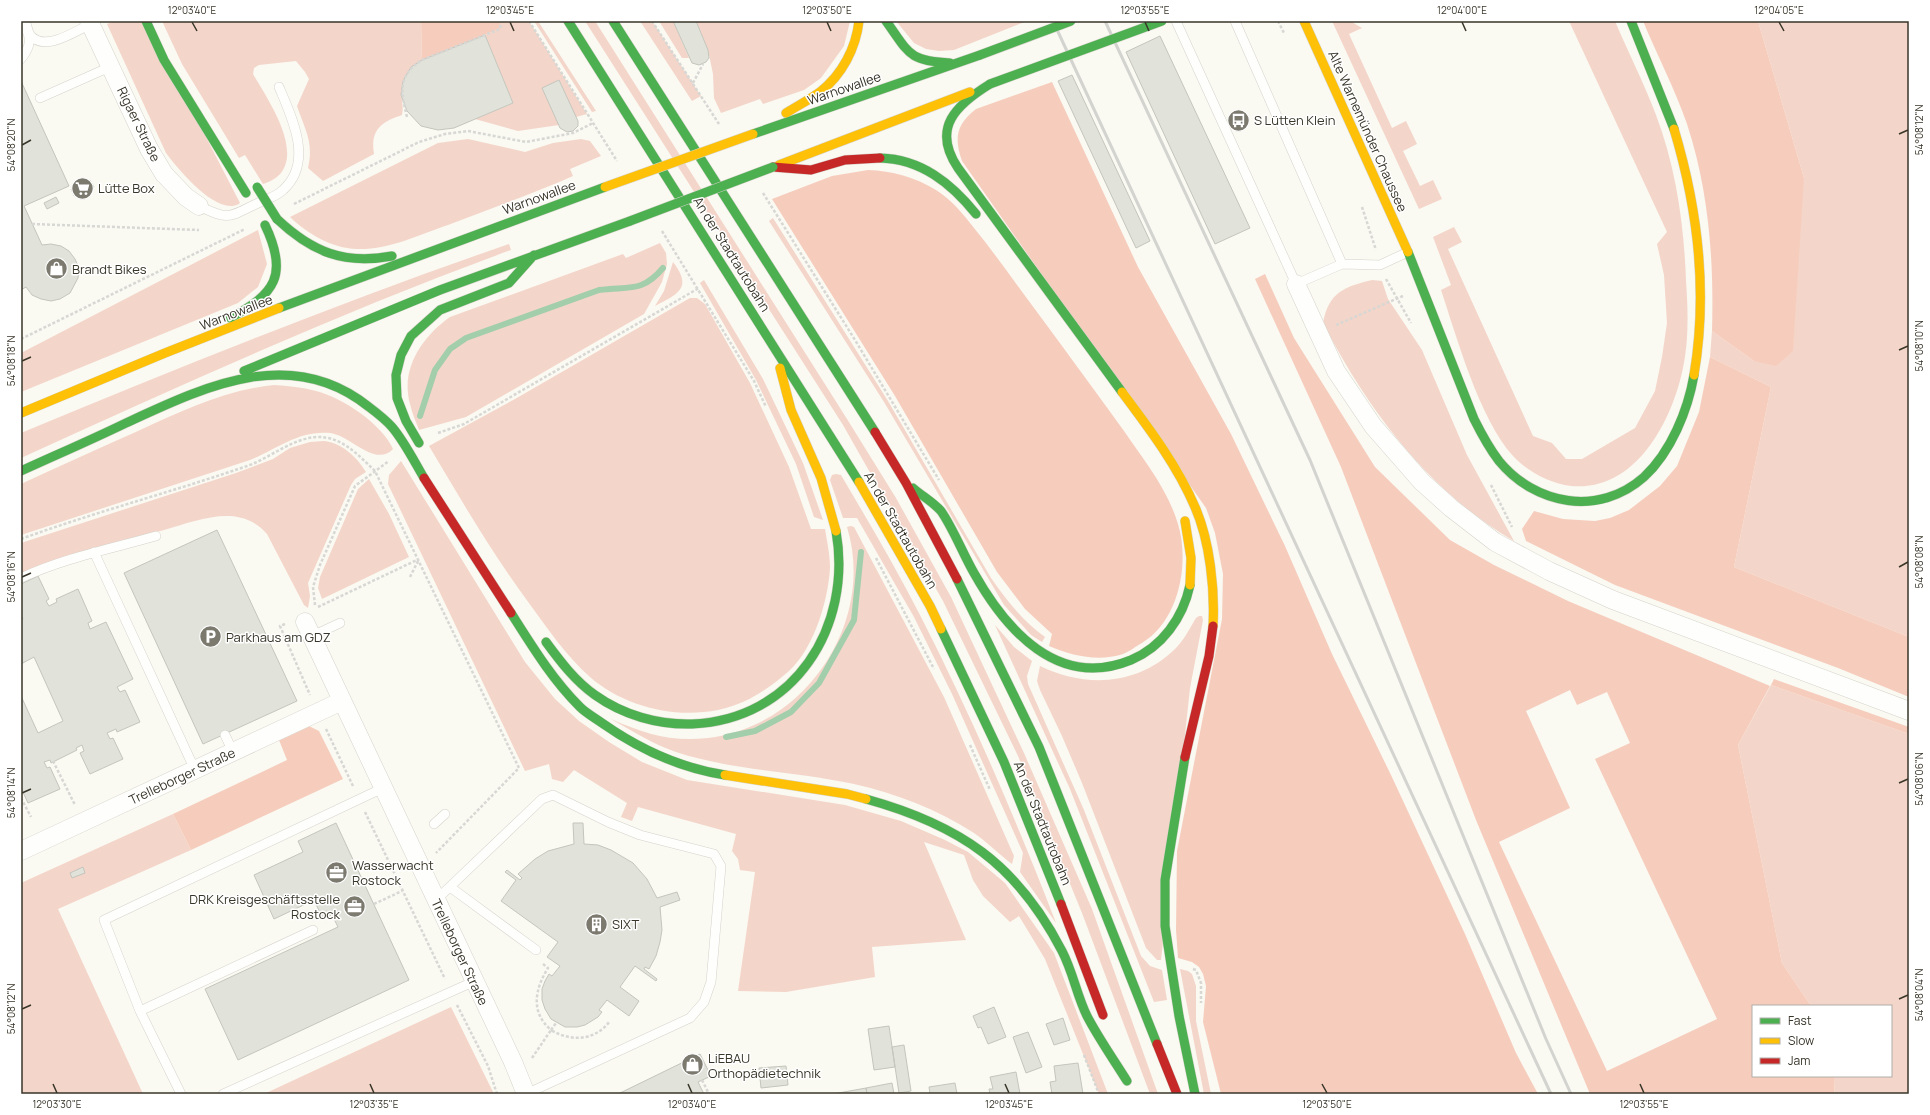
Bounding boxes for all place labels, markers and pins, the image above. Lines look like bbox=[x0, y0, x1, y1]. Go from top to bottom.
bus stop icon: S Lütten Klein bbox=[1225, 107, 1251, 133]
place label: S Lütten Klein bbox=[1254, 111, 1335, 129]
supermarket icon: Lütte Box bbox=[69, 175, 95, 201]
place label: Lütte Box bbox=[98, 179, 155, 197]
shop icon: Brandt Bikes bbox=[44, 256, 70, 282]
place label: Brandt Bikes bbox=[72, 260, 147, 278]
parking icon: Parkhaus am GDZ bbox=[197, 624, 223, 650]
place label: Parkhaus am GDZ bbox=[226, 628, 331, 646]
place label: Wasserwacht Rostock bbox=[352, 856, 434, 889]
office icon: Wasserwacht Rostock bbox=[324, 859, 350, 885]
place label: DRK Kreisgeschäftsstelle Rostock bbox=[189, 890, 341, 923]
office icon: DRK Kreisgeschäftsstelle Rostock bbox=[342, 893, 368, 919]
building icon: SIXT bbox=[584, 911, 610, 937]
place label: SIXT bbox=[612, 915, 639, 933]
place label: LiEBAU Orthopädietechnik bbox=[708, 1049, 821, 1082]
shop icon: LiEBAU Orthopädietechnik bbox=[679, 1052, 705, 1078]

